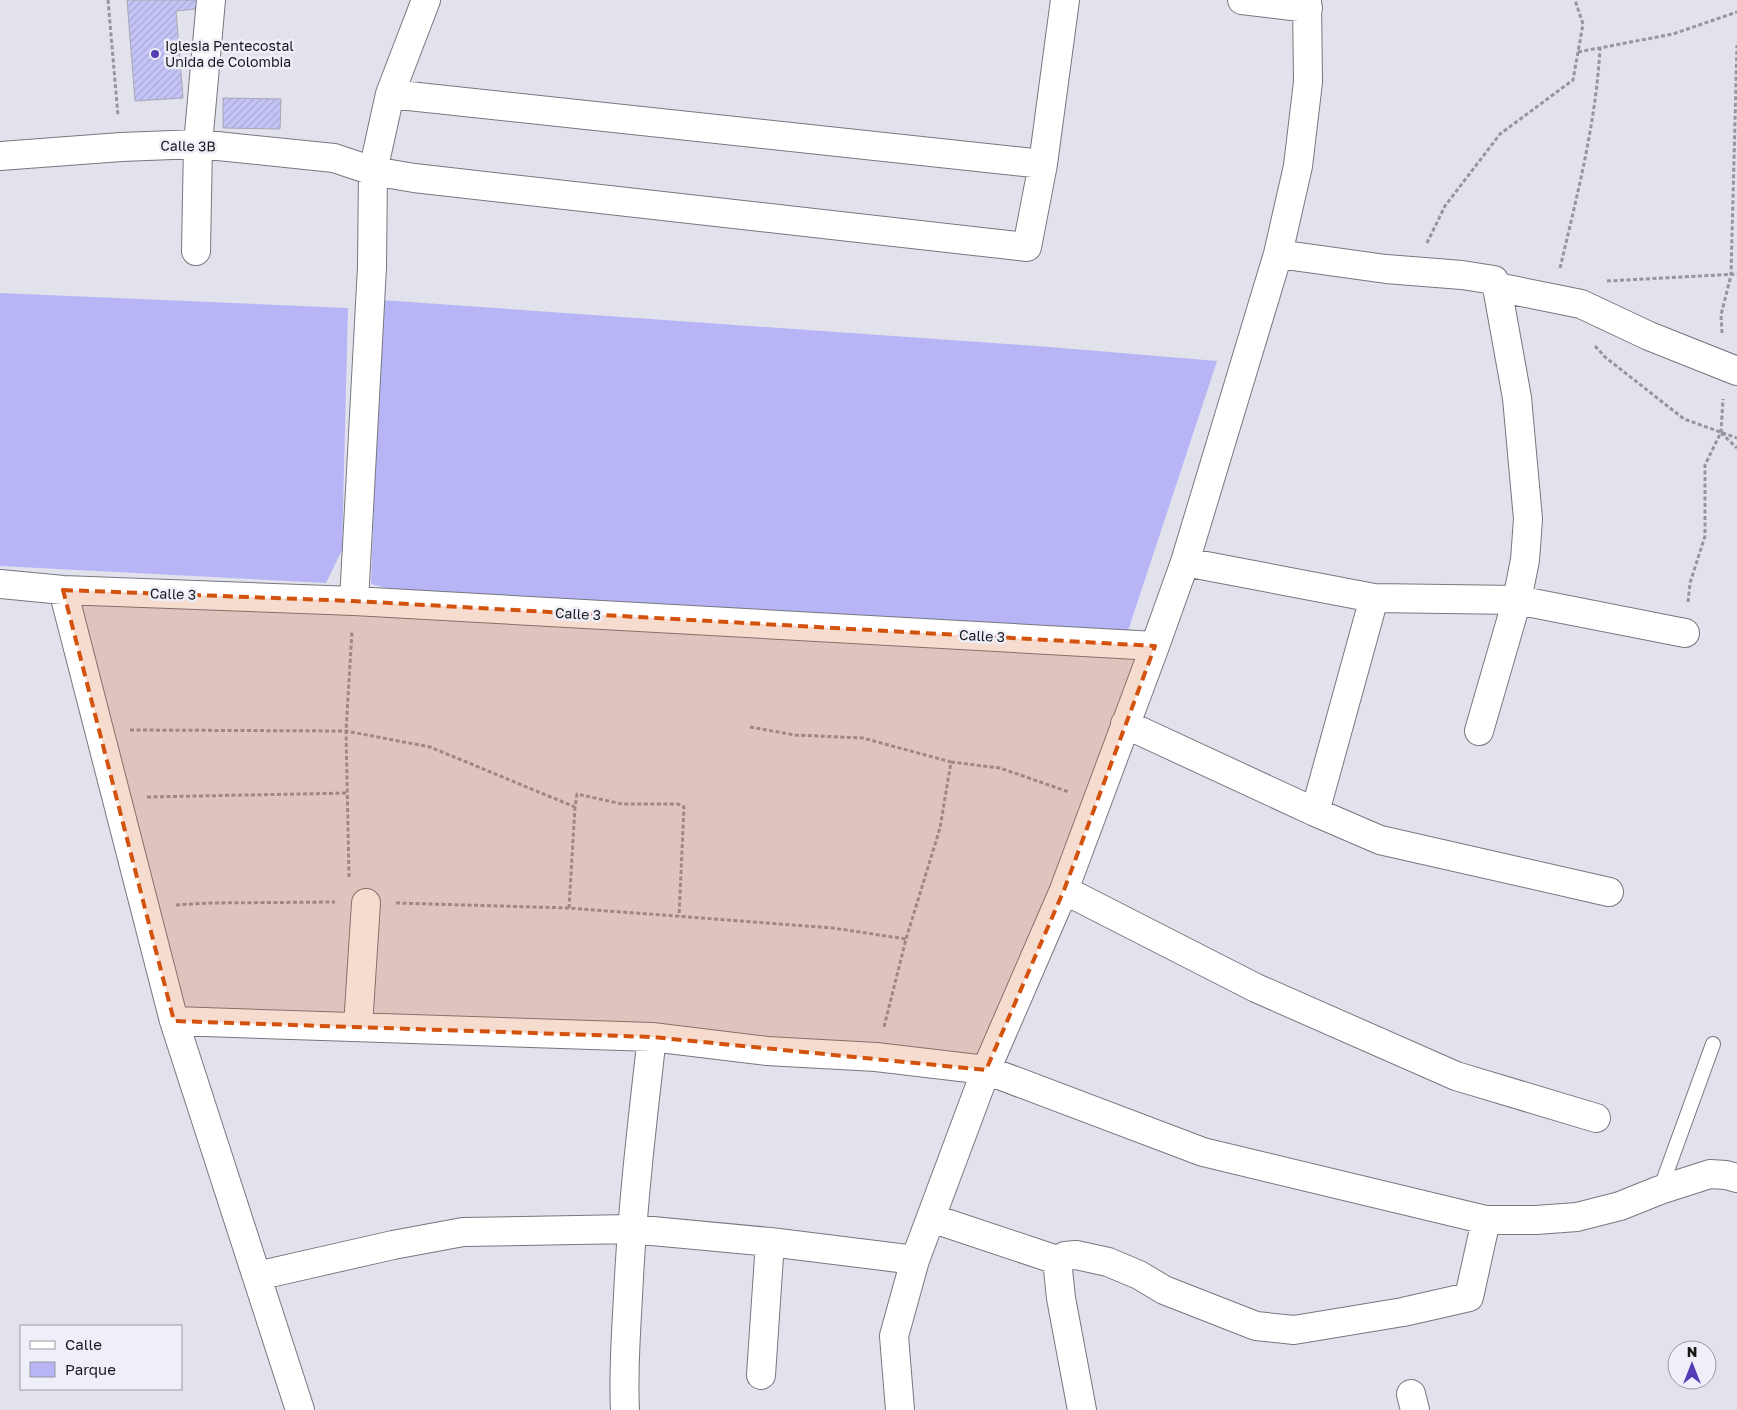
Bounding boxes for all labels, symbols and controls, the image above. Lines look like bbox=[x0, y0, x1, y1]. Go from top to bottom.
place label: Iglesia Pentecostal Unida de Colombia bbox=[165, 37, 294, 70]
marker: Iglesia Pentecostal Unida de Colombia bbox=[149, 48, 161, 60]
street label: Calle 3B bbox=[160, 137, 216, 154]
street label: Calle 3 bbox=[150, 584, 196, 603]
street label: Calle 3 bbox=[555, 604, 601, 623]
street label: Calle 3 bbox=[959, 626, 1005, 645]
legend bbox=[20, 1325, 182, 1390]
text: Calle bbox=[65, 1335, 102, 1353]
north arrow bbox=[1667, 1340, 1717, 1390]
text: N bbox=[1687, 1343, 1697, 1360]
text: Parque bbox=[65, 1360, 116, 1378]

